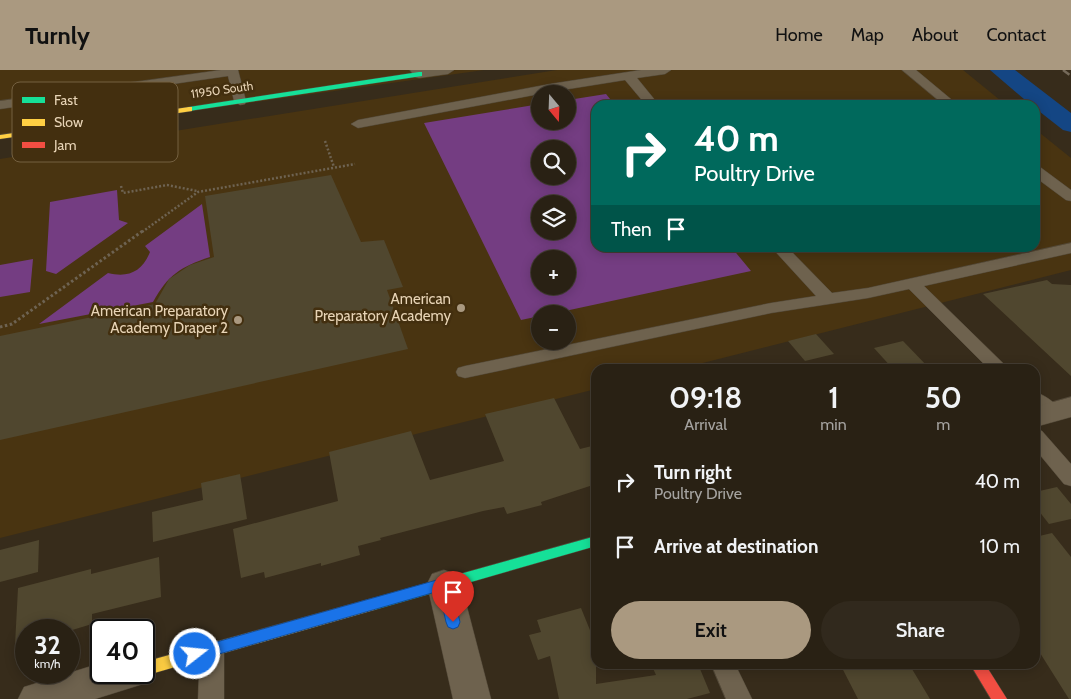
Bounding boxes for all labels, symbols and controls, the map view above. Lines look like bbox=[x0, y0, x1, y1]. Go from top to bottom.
text: Turnly bbox=[25, 21, 90, 50]
text: Home bbox=[775, 24, 823, 46]
text: Map bbox=[851, 24, 884, 46]
text: About bbox=[912, 24, 958, 46]
text: Contact bbox=[986, 24, 1046, 46]
street label: 11950 South bbox=[190, 78, 254, 101]
legend bbox=[12, 82, 178, 162]
north arrow bbox=[531, 85, 576, 130]
map controls bbox=[531, 85, 576, 350]
text: Fast bbox=[54, 91, 78, 109]
text: Slow bbox=[54, 113, 83, 131]
text: 40 m bbox=[694, 117, 779, 160]
icon: right bbox=[611, 120, 676, 185]
text: Jam bbox=[53, 136, 76, 154]
button: search bbox=[531, 140, 576, 185]
text: Poultry Drive bbox=[694, 160, 815, 187]
button: layers bbox=[531, 195, 576, 240]
icon: arrive bbox=[662, 215, 690, 243]
text: Then bbox=[611, 218, 652, 241]
button: + bbox=[531, 250, 576, 295]
place label: American Preparatory Academy bbox=[315, 290, 451, 325]
place label: American Preparatory Academy Draper 2 bbox=[91, 302, 228, 337]
marker: American Preparatory Academy bbox=[455, 302, 467, 314]
button: − bbox=[531, 305, 576, 350]
marker: American Preparatory Academy Draper 2 bbox=[232, 314, 244, 326]
text: 09:18 bbox=[669, 379, 742, 416]
text: 1 bbox=[828, 379, 839, 416]
text: 50 bbox=[925, 379, 962, 416]
text: Arrival bbox=[684, 415, 727, 434]
text: min bbox=[820, 415, 847, 434]
text: m bbox=[936, 415, 950, 434]
text: Turn right bbox=[654, 461, 732, 484]
icon: right bbox=[611, 468, 639, 496]
text: 40 m bbox=[975, 470, 1020, 493]
text: Poultry Drive bbox=[654, 484, 742, 503]
icon: arrive bbox=[611, 533, 639, 561]
text: Arrive at destination bbox=[654, 535, 818, 558]
text: 10 m bbox=[980, 535, 1020, 558]
pin bbox=[432, 571, 474, 622]
icon: arrive bbox=[439, 578, 467, 606]
button: Exit bbox=[611, 601, 811, 659]
button: Share bbox=[821, 601, 1020, 659]
speed limit sign: 40 bbox=[90, 619, 155, 684]
position arrow bbox=[168, 627, 220, 679]
text: 32 bbox=[34, 630, 61, 660]
text: km/h bbox=[34, 656, 61, 671]

